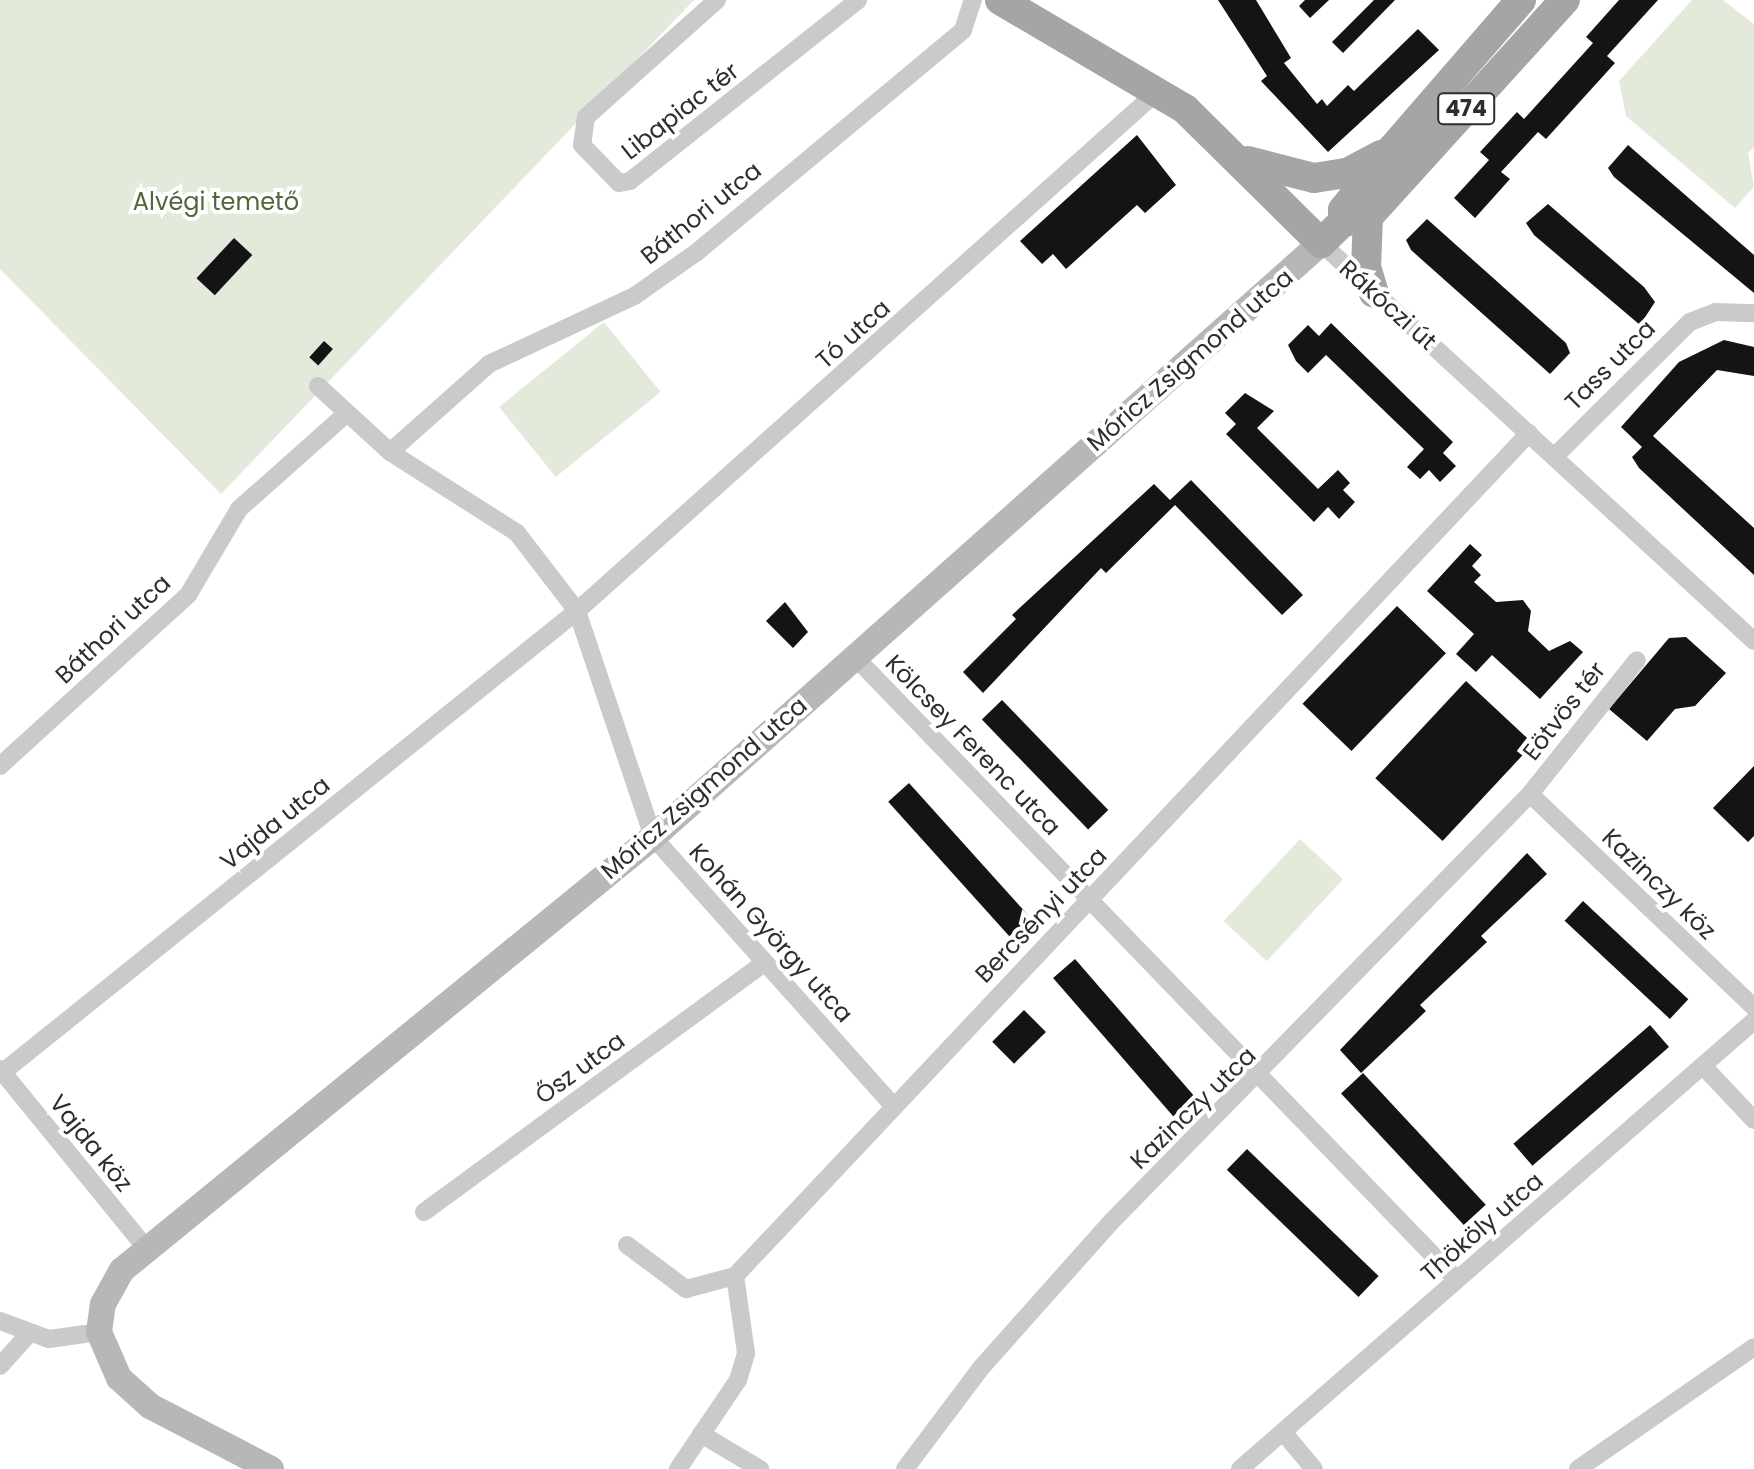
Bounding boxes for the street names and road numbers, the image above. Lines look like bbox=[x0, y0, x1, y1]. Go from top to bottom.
street label: Libapiac tér bbox=[616, 56, 744, 166]
road number: 474 bbox=[1436, 91, 1496, 127]
street label: Báthori utca bbox=[635, 156, 767, 270]
street label: Rákóczi út bbox=[1334, 254, 1442, 356]
street label: Móricz Zsigmond utca bbox=[1081, 263, 1299, 457]
street label: Tó utca bbox=[810, 293, 896, 375]
street label: Tass utca bbox=[1559, 314, 1661, 416]
street label: Báthori utca bbox=[50, 568, 176, 690]
street label: Kölcsey Ferenc utca bbox=[879, 649, 1067, 841]
street label: Eötvös tér bbox=[1517, 656, 1611, 766]
street label: Móricz Zsigmond utca bbox=[595, 691, 813, 885]
street label: Vajda utca bbox=[215, 770, 335, 876]
street label: Kazinczy köz bbox=[1596, 823, 1722, 945]
street label: Kohán György utca bbox=[683, 838, 859, 1028]
street label: Bercsényi utca bbox=[969, 841, 1113, 989]
street label: Ősz utca bbox=[530, 1026, 630, 1110]
street label: Kazinczy utca bbox=[1124, 1041, 1262, 1175]
street label: Vajda köz bbox=[43, 1089, 139, 1197]
street label: Thököly utca bbox=[1415, 1166, 1549, 1288]

